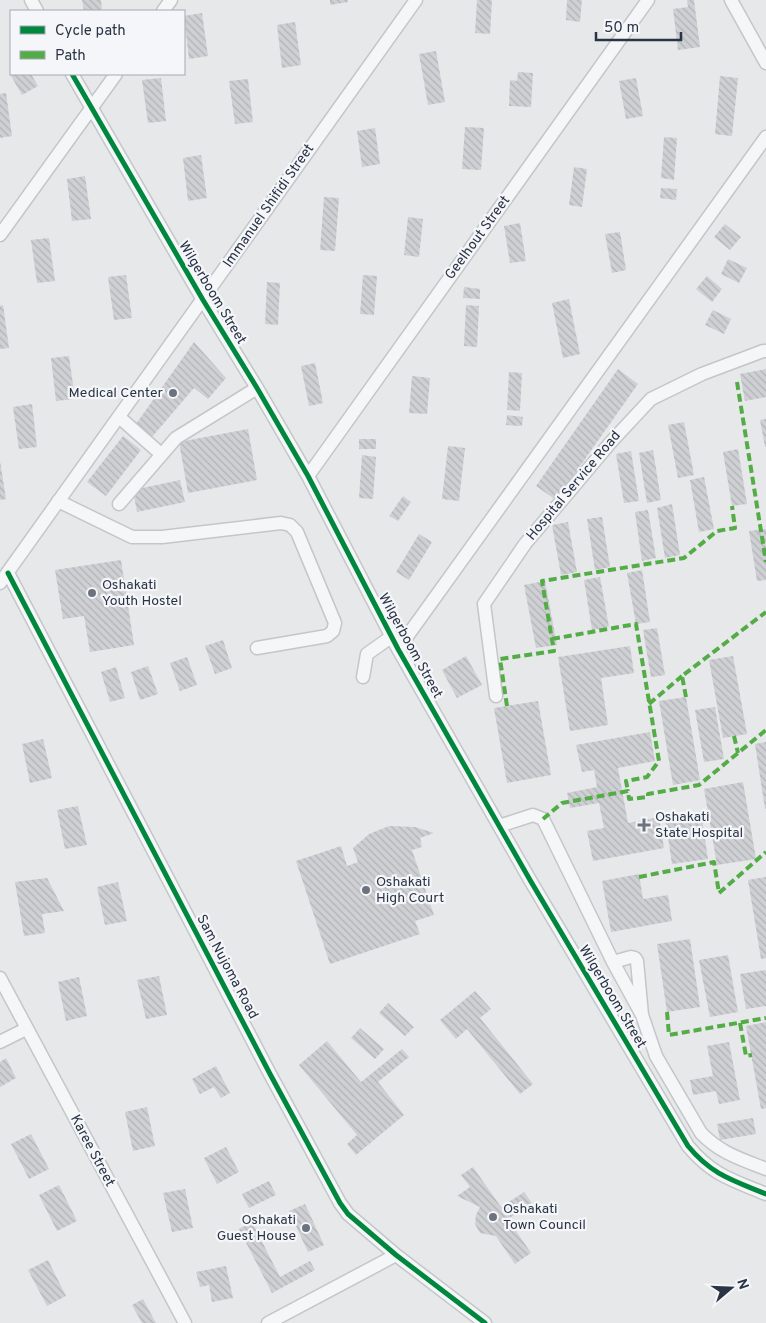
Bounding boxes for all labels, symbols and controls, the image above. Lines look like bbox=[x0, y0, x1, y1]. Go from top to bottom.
legend bbox=[10, 10, 185, 75]
scale bar bbox=[596, 10, 681, 42]
text: 50 m bbox=[604, 19, 639, 38]
text: Cycle path bbox=[55, 22, 126, 41]
text: Path bbox=[55, 47, 86, 66]
street label: Immanuel Shifidi Street bbox=[220, 141, 318, 271]
street label: Geelhout Street bbox=[442, 193, 514, 283]
street label: Wilgerboom Street bbox=[174, 238, 250, 348]
place label: Medical Center bbox=[69, 385, 164, 402]
marker: Medical Center bbox=[167, 387, 179, 399]
street label: Hospital Service Road bbox=[523, 428, 625, 544]
place label: Oshakati Youth Hostel bbox=[102, 577, 182, 610]
marker: Oshakati Youth Hostel bbox=[86, 587, 98, 599]
street label: Wilgerboom Street bbox=[374, 591, 446, 701]
place label: Oshakati State Hospital bbox=[655, 809, 743, 842]
marker: Oshakati State Hospital bbox=[637, 818, 651, 832]
place label: Oshakati High Court bbox=[376, 874, 444, 907]
marker: Oshakati High Court bbox=[360, 884, 372, 896]
street label: Sam Nujoma Road bbox=[192, 912, 262, 1022]
street label: Wilgerboom Street bbox=[574, 942, 650, 1052]
street label: Karee Street bbox=[66, 1112, 118, 1190]
place label: Oshakati Town Council bbox=[503, 1201, 586, 1234]
marker: Oshakati Town Council bbox=[487, 1211, 499, 1223]
place label: Oshakati Guest House bbox=[217, 1212, 296, 1245]
marker: Oshakati Guest House bbox=[300, 1222, 312, 1234]
north arrow bbox=[706, 1263, 756, 1313]
text: N bbox=[732, 1277, 752, 1292]

